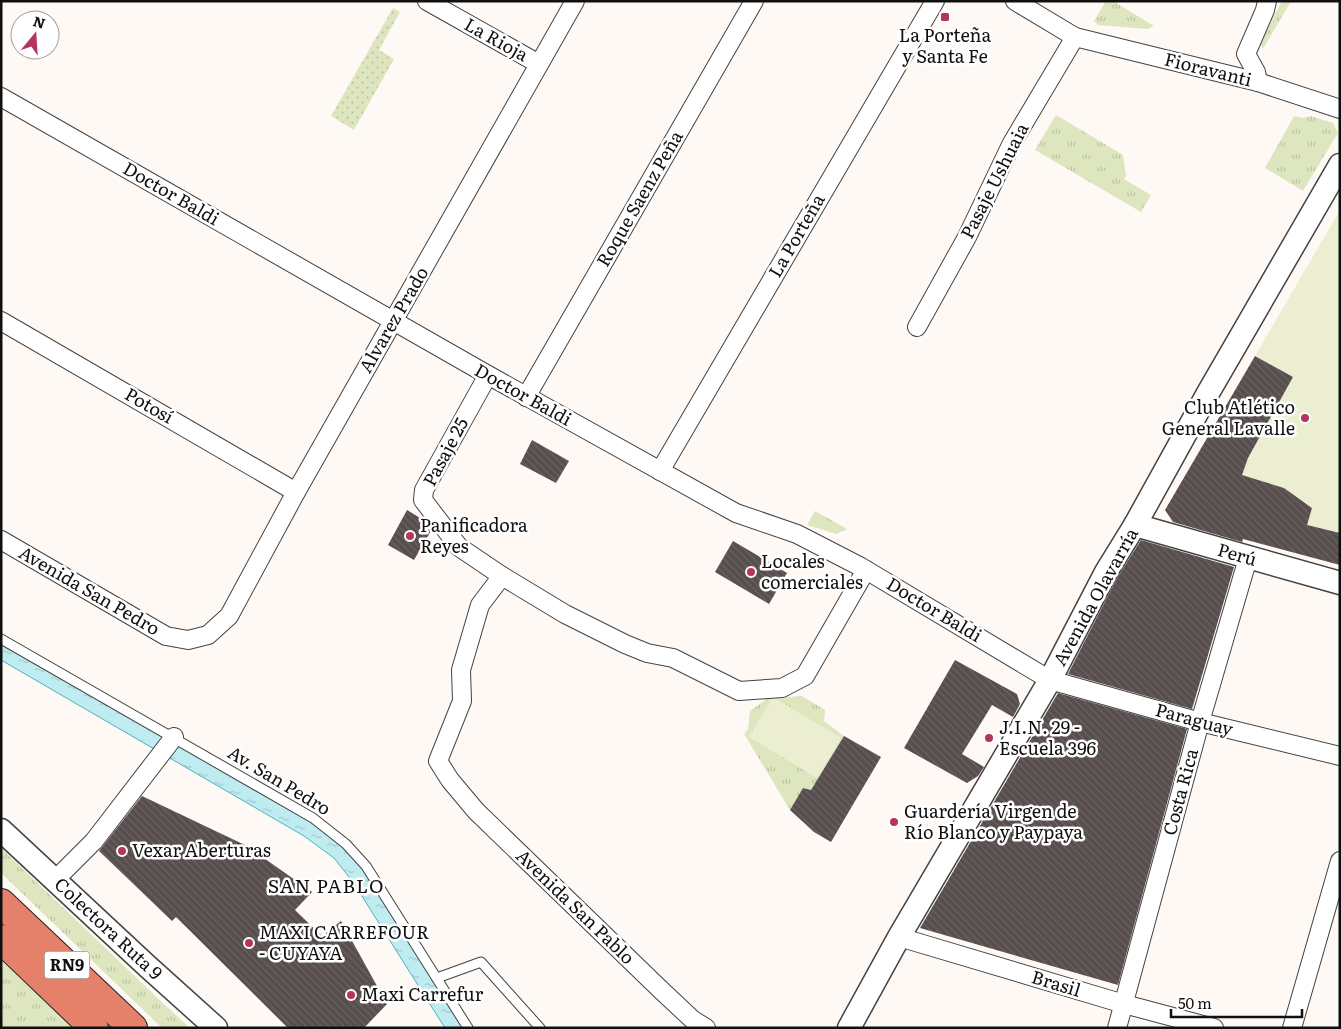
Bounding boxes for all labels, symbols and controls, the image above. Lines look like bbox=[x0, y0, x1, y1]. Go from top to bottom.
north arrow bbox=[10, 10, 60, 60]
text: N bbox=[31, 10, 48, 33]
street label: La Rioja bbox=[460, 10, 534, 67]
marker: La Porteña y Santa Fe bbox=[939, 11, 951, 23]
place label: La Porteña y Santa Fe bbox=[899, 21, 992, 69]
street label: Fioravanti bbox=[1162, 45, 1255, 92]
street label: Pasaje Ushuaia bbox=[953, 117, 1035, 243]
street label: Roque Saenz Peña bbox=[589, 125, 689, 271]
street label: Doctor Baldi bbox=[118, 154, 225, 231]
street label: La Porteña bbox=[761, 188, 831, 282]
street label: Alvarez Prado bbox=[351, 261, 434, 377]
street label: Doctor Baldi bbox=[470, 356, 577, 432]
street label: Potosí bbox=[120, 380, 179, 430]
place label: Club Atlético General Lavalle bbox=[1162, 393, 1295, 441]
street label: Pasaje 25 bbox=[415, 412, 474, 491]
marker: Club Atlético General Lavalle bbox=[1299, 412, 1311, 424]
place label: Panificadora Reyes bbox=[420, 511, 528, 559]
street label: Avenida Olavarría bbox=[1045, 522, 1144, 670]
marker: Panificadora Reyes bbox=[404, 530, 416, 542]
street label: Perú bbox=[1214, 535, 1260, 572]
street label: Avenida San Pedro bbox=[14, 538, 165, 641]
place label: Locales comerciales bbox=[761, 547, 863, 595]
marker: Locales comerciales bbox=[745, 566, 757, 578]
street label: Doctor Baldi bbox=[882, 569, 988, 648]
street label: Paraguay bbox=[1153, 695, 1237, 742]
place label: J.I.N. 29 - Escuela 396 bbox=[999, 713, 1097, 761]
marker: J.I.N. 29 - Escuela 396 bbox=[983, 732, 995, 744]
street label: Av. San Pedro bbox=[223, 738, 336, 821]
street label: Costa Rica bbox=[1155, 745, 1204, 838]
place label: Guardería Virgen de Río Blanco y Paypaya bbox=[904, 797, 1083, 845]
marker: Guardería Virgen de Río Blanco y Paypaya bbox=[888, 816, 900, 828]
place label: Vexar Aberturas bbox=[132, 836, 271, 863]
street label: Avenida San Pablo bbox=[511, 842, 641, 970]
marker: Vexar Aberturas bbox=[116, 845, 128, 857]
street label: Colectora Ruta 9 bbox=[49, 871, 169, 985]
district label: SAN PABLO bbox=[268, 871, 384, 899]
place label: MAXI CARREFOUR - CUYAYA bbox=[259, 918, 429, 966]
marker: MAXI CARREFOUR - CUYAYA bbox=[243, 937, 255, 949]
road number: RN9 bbox=[44, 952, 90, 978]
street label: Brasil bbox=[1029, 962, 1084, 1003]
place label: Maxi Carrefur bbox=[361, 980, 484, 1007]
scale bar bbox=[1171, 986, 1302, 1018]
marker: Maxi Carrefur bbox=[345, 989, 357, 1001]
text: 50 m bbox=[1178, 991, 1212, 1014]

